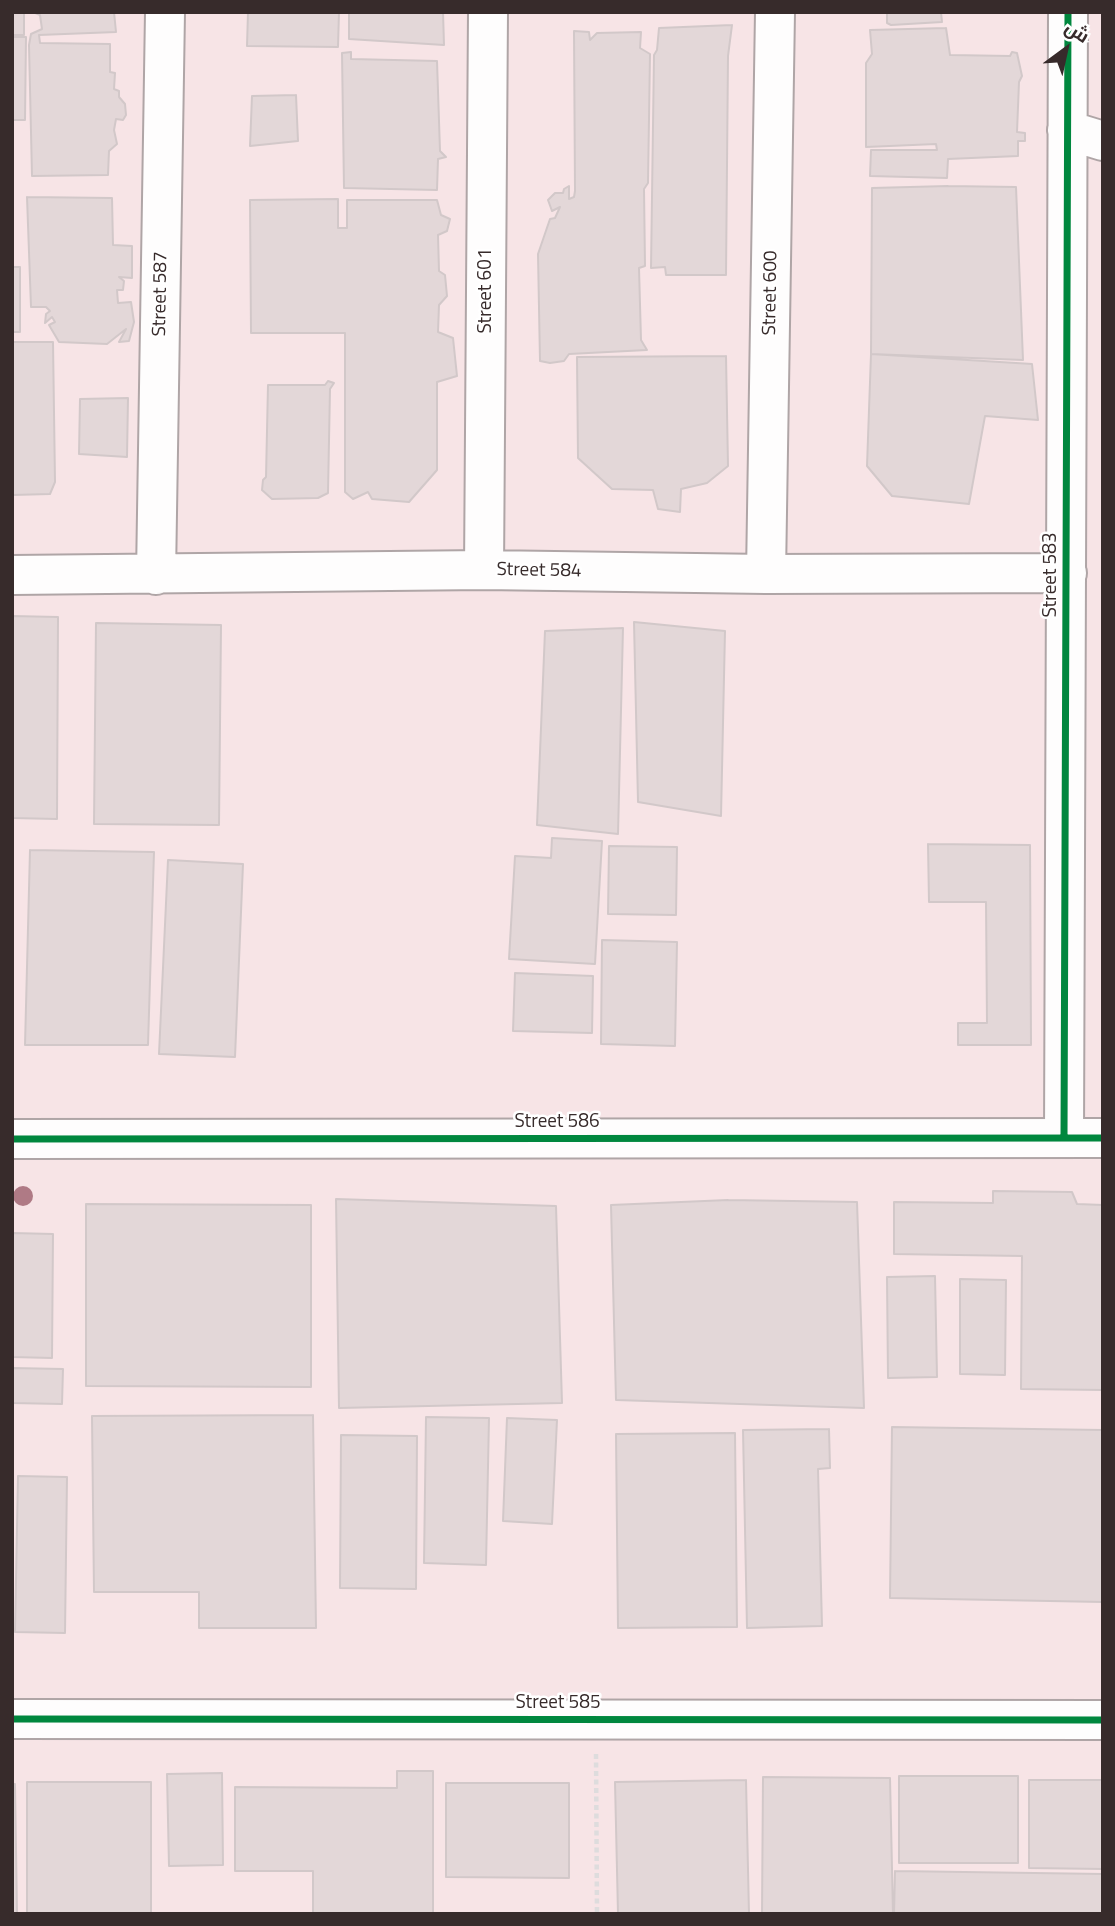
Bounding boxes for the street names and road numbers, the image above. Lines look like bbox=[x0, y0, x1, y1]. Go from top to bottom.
street label: Street 601 bbox=[475, 248, 497, 334]
street label: Street 600 bbox=[759, 250, 783, 336]
street label: Street 587 bbox=[149, 251, 173, 337]
street label: Street 583 bbox=[1040, 532, 1062, 618]
street label: Street 584 bbox=[496, 559, 582, 583]
street label: Street 586 bbox=[514, 1111, 600, 1133]
street label: Street 585 bbox=[515, 1692, 601, 1714]

